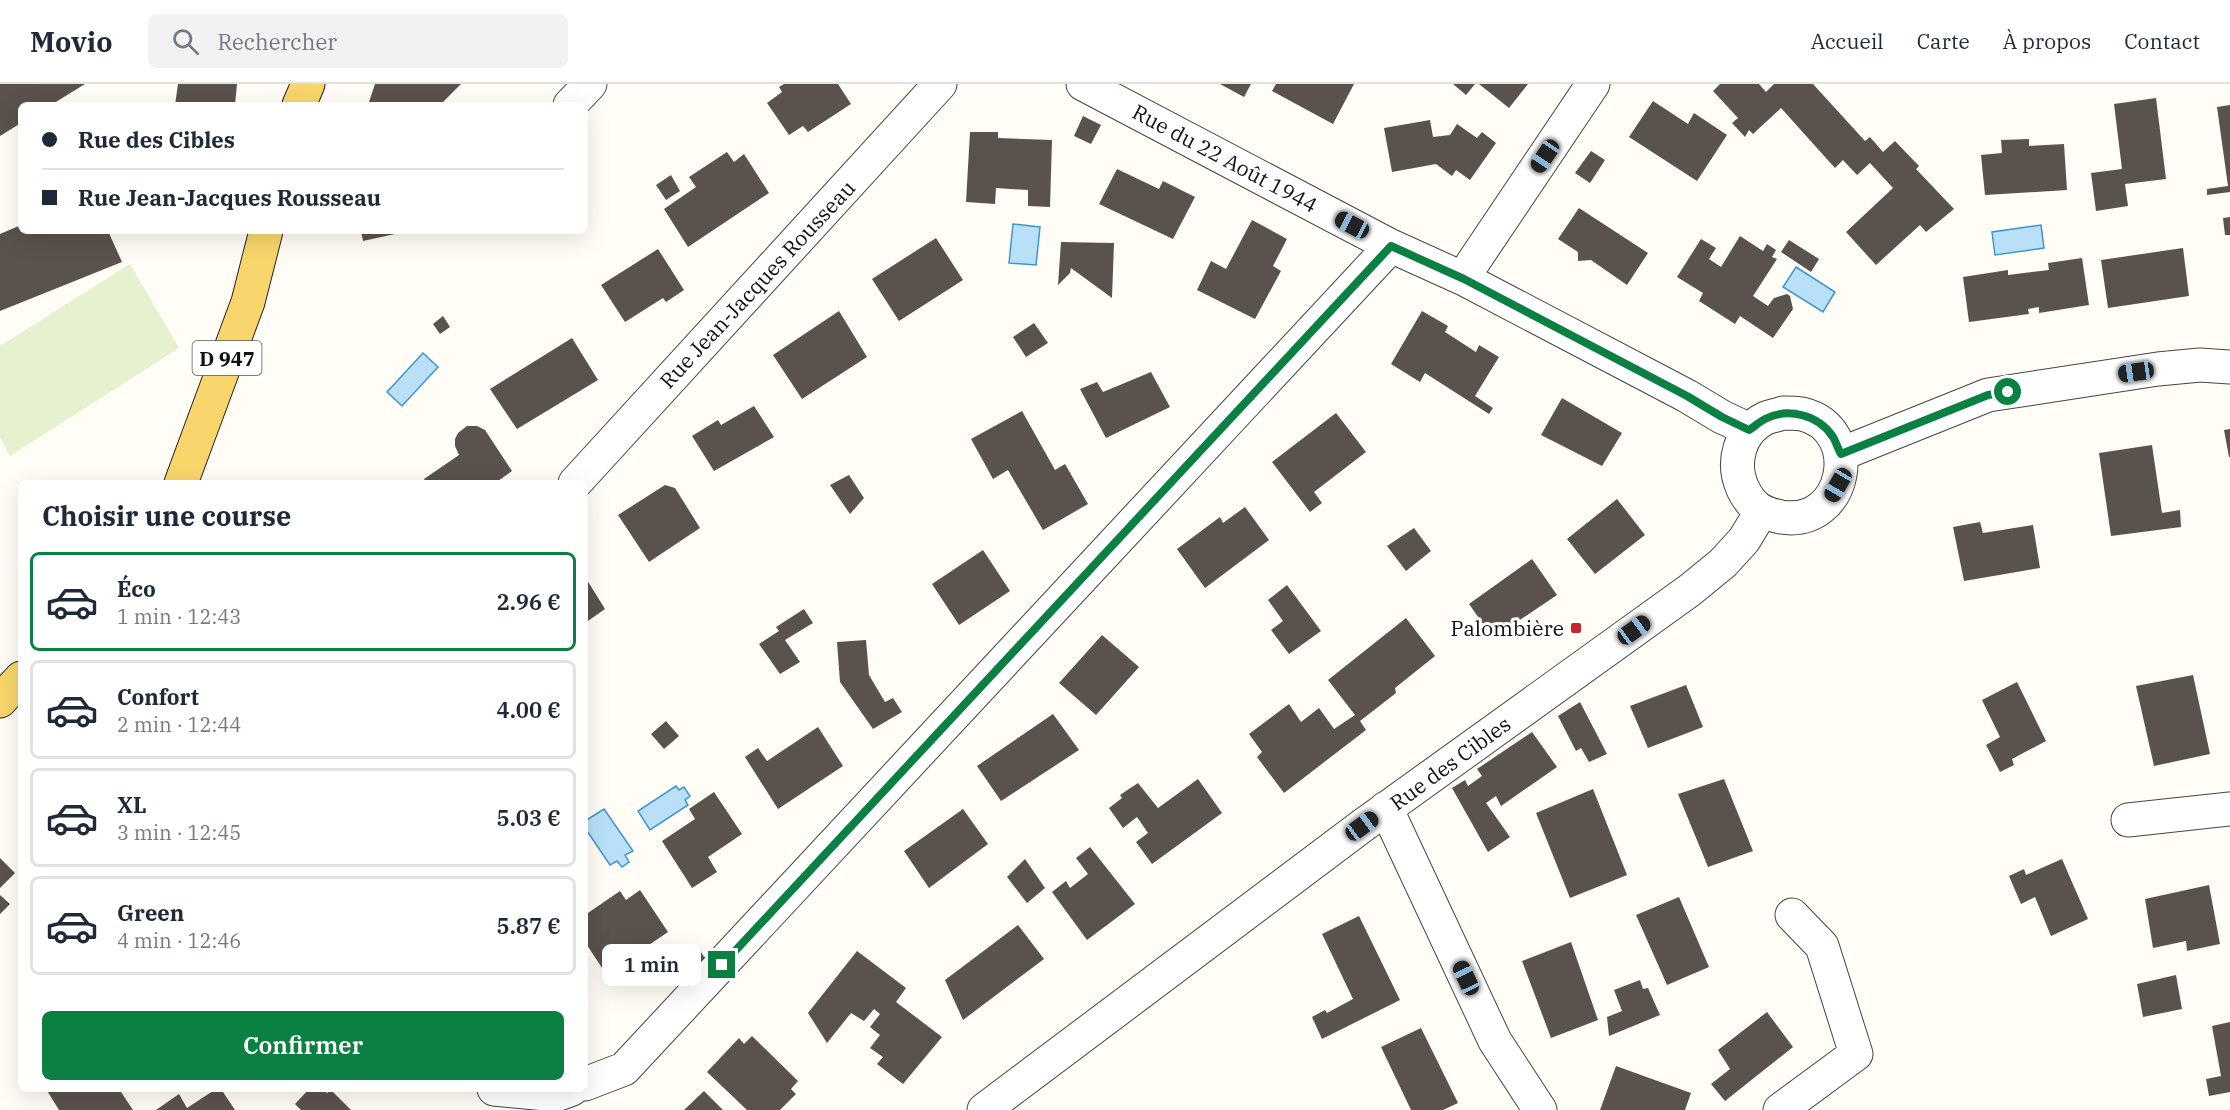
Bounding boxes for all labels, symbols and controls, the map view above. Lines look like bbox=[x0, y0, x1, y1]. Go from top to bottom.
search box bbox=[148, 14, 568, 68]
text: Movio bbox=[30, 23, 112, 60]
icon: search bbox=[169, 25, 202, 58]
text: Rechercher bbox=[217, 27, 337, 56]
text: Accueil bbox=[1811, 27, 1884, 55]
text: Carte bbox=[1917, 27, 1970, 55]
text: À propos bbox=[2003, 27, 2091, 55]
text: Contact bbox=[2124, 27, 2200, 55]
street label: Rue du 22 Août 1944 bbox=[1128, 97, 1322, 219]
text: Rue des Cibles bbox=[78, 125, 235, 154]
car bbox=[1527, 136, 1563, 176]
street label: Rue Jean-Jacques Rousseau bbox=[653, 174, 861, 394]
text: Rue Jean-Jacques Rousseau bbox=[78, 183, 381, 212]
car bbox=[1332, 209, 1372, 241]
road number: D 947 bbox=[192, 341, 262, 375]
car bbox=[2117, 361, 2155, 383]
route start bbox=[1994, 378, 2021, 405]
car bbox=[1821, 465, 1855, 505]
text: Choisir une course bbox=[42, 498, 291, 533]
text: Éco bbox=[117, 574, 156, 603]
icon: car bbox=[45, 575, 99, 629]
text: 2.96 € bbox=[497, 587, 561, 616]
text: 1 min · 12:43 bbox=[117, 603, 241, 630]
car bbox=[1614, 612, 1654, 648]
place label: Palombière bbox=[1451, 614, 1564, 642]
marker: Palombière bbox=[1569, 621, 1583, 635]
text: Confort bbox=[117, 682, 199, 711]
icon: car bbox=[45, 683, 99, 737]
text: 4.00 € bbox=[497, 695, 561, 724]
street label: Rue des Cibles bbox=[1384, 710, 1516, 816]
text: 2 min · 12:44 bbox=[117, 711, 241, 738]
text: XL bbox=[117, 790, 147, 819]
icon: car bbox=[45, 791, 99, 845]
text: 5.03 € bbox=[497, 803, 561, 832]
car bbox=[1342, 808, 1382, 844]
text: 3 min · 12:45 bbox=[117, 819, 241, 846]
text: Green bbox=[117, 898, 184, 927]
icon: car bbox=[45, 899, 99, 953]
text: 5.87 € bbox=[497, 911, 561, 940]
text: 4 min · 12:46 bbox=[117, 927, 241, 954]
callout: 1 min bbox=[602, 944, 701, 986]
text: 1 min bbox=[624, 951, 679, 978]
route end bbox=[708, 951, 735, 978]
car bbox=[1450, 958, 1482, 998]
button: Confirmer bbox=[42, 1011, 564, 1080]

